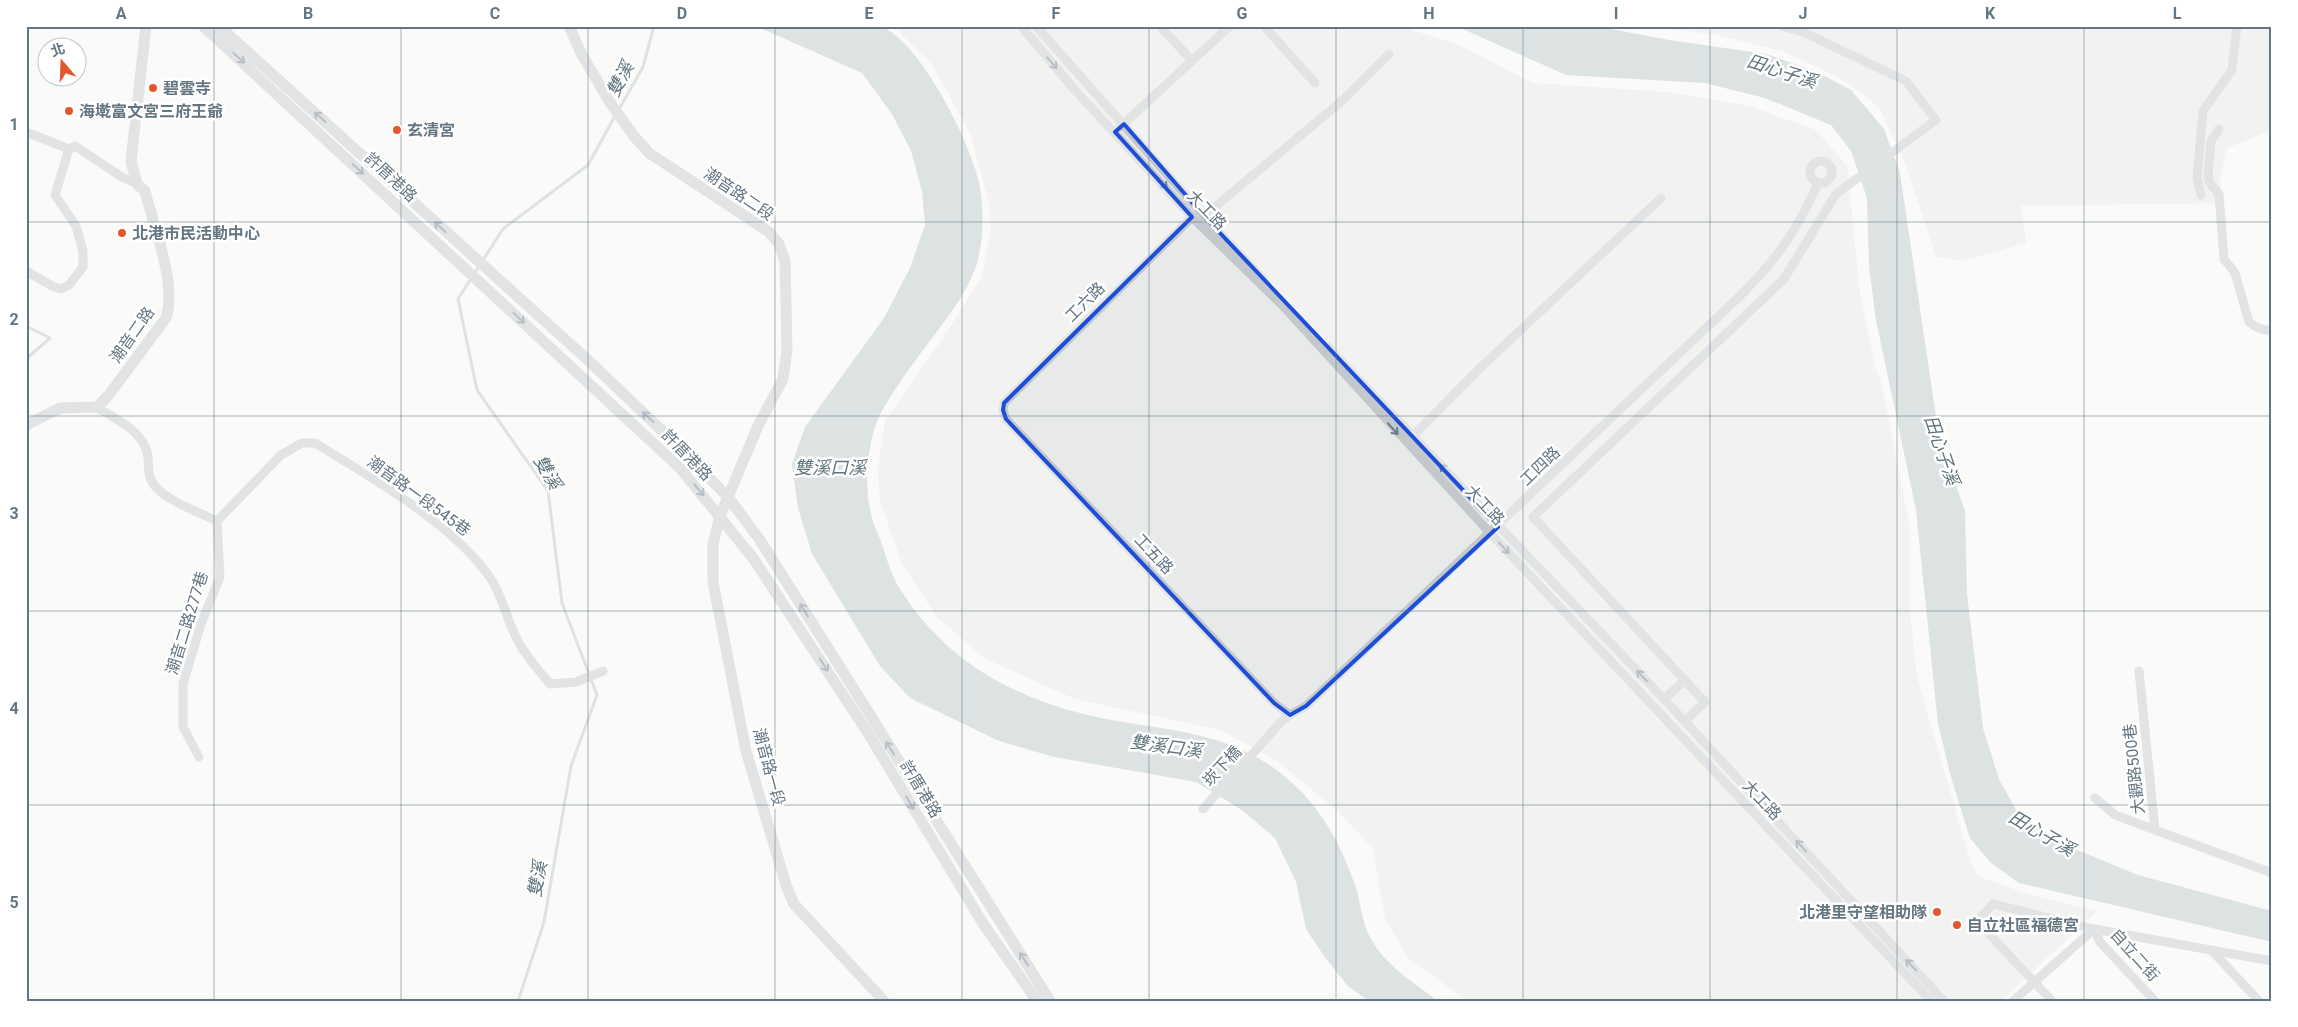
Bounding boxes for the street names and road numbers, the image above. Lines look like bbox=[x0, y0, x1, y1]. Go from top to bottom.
street label: 許厝港路 bbox=[361, 148, 421, 206]
street label: 潮音路二段 bbox=[701, 164, 777, 224]
street label: 大工路 bbox=[1183, 186, 1231, 234]
street label: 工六路 bbox=[1061, 278, 1109, 326]
street label: 潮音二路 bbox=[106, 303, 158, 367]
street label: 許厝港路 bbox=[658, 425, 716, 485]
street label: 工四路 bbox=[1516, 442, 1564, 490]
street label: 潮音路一段545巷 bbox=[364, 452, 474, 540]
street label: 大工路 bbox=[1462, 481, 1508, 529]
street label: 工五路 bbox=[1131, 530, 1177, 578]
street label: 潮音二路277巷 bbox=[162, 569, 212, 677]
street label: 大觀路500巷 bbox=[2120, 723, 2148, 815]
street label: 潮音路一段 bbox=[749, 726, 789, 808]
street label: 崁下橋 bbox=[1199, 742, 1245, 790]
street label: 許厝港路 bbox=[896, 757, 946, 821]
street label: 大工路 bbox=[1739, 776, 1785, 824]
street label: 自立二街 bbox=[2107, 925, 2163, 985]

